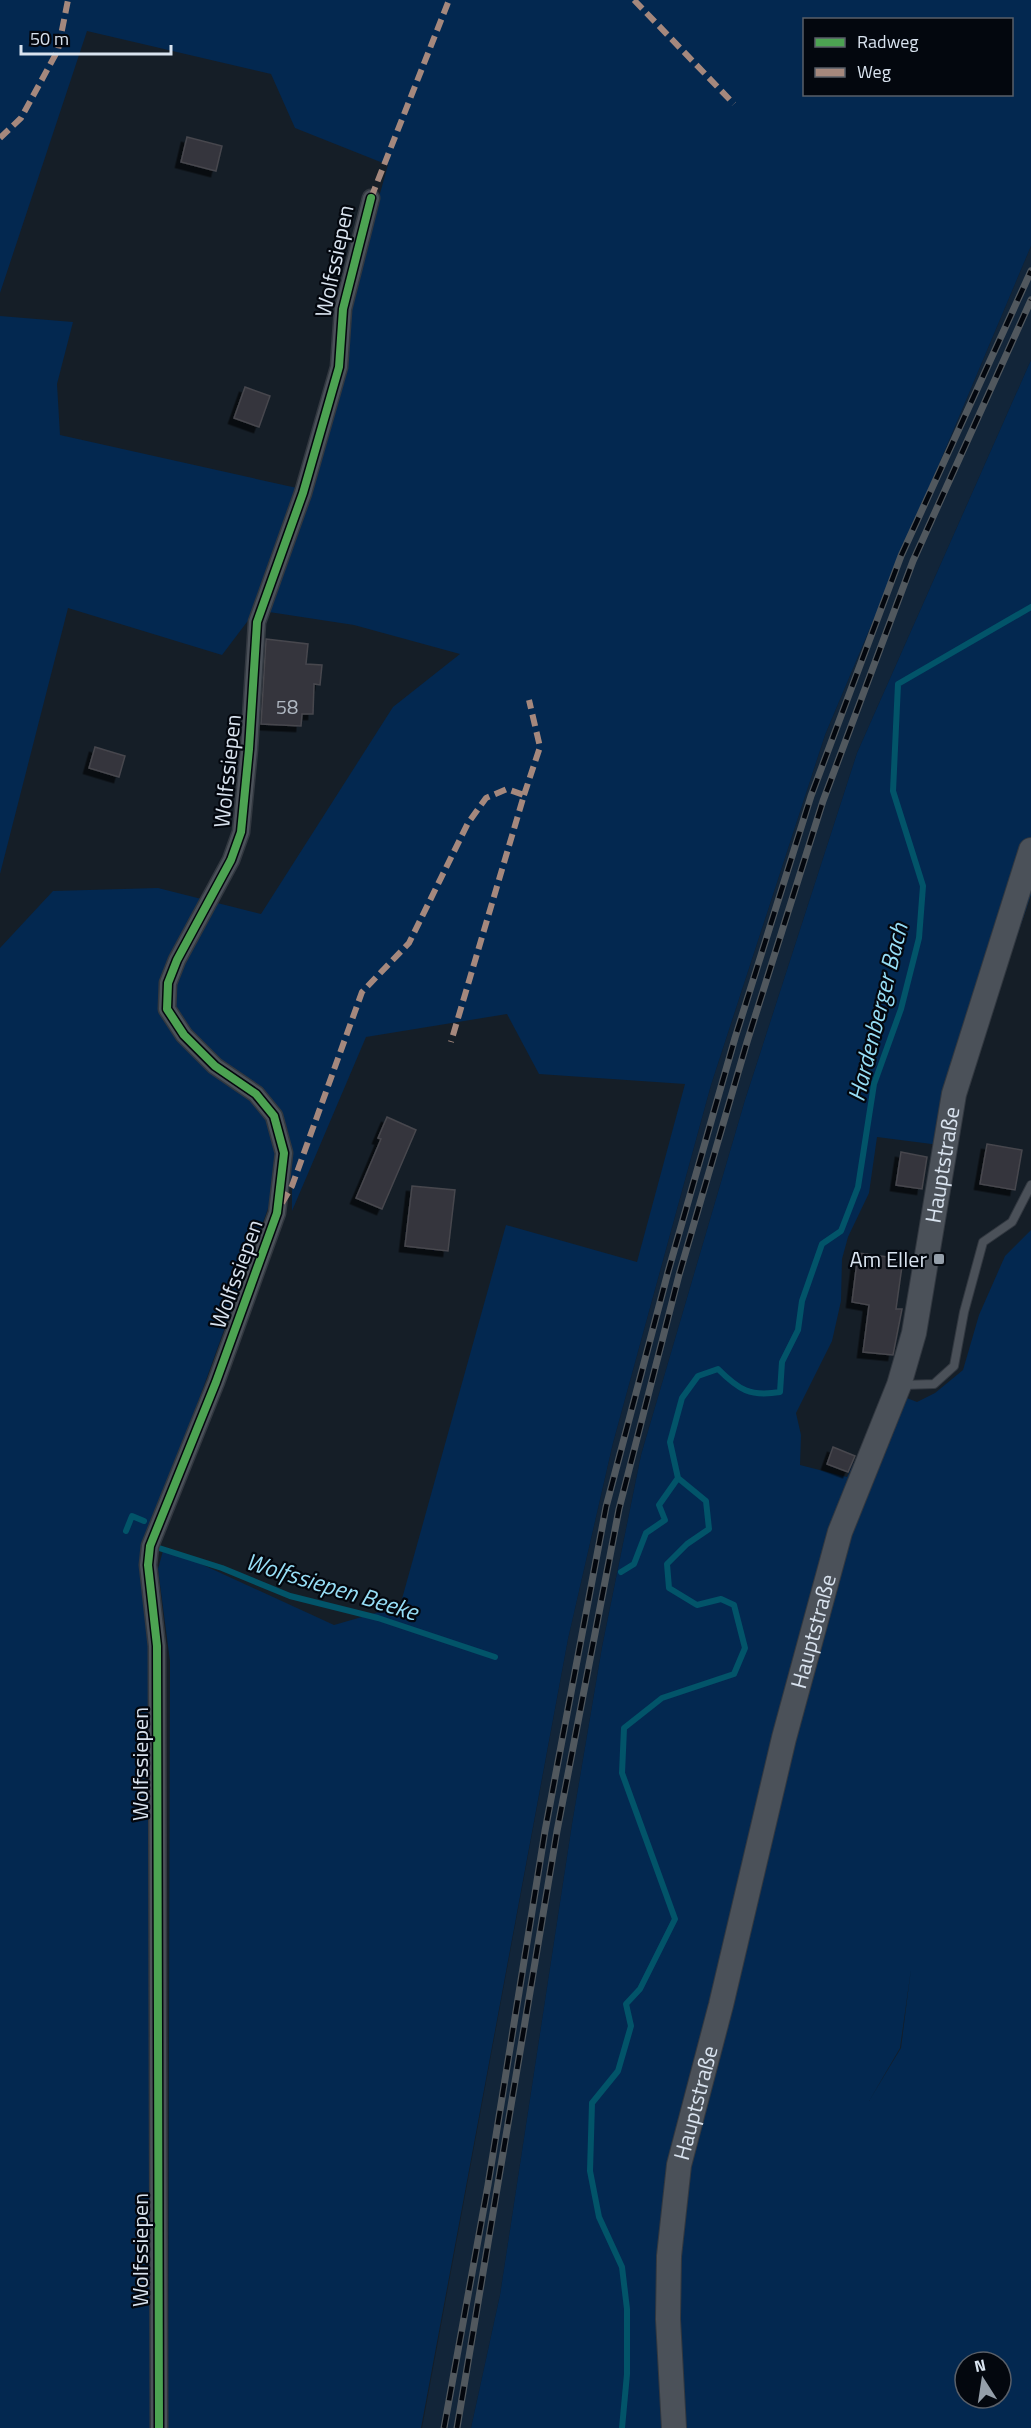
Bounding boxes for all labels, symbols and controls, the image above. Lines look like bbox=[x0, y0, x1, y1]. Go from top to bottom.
scale bar bbox=[21, 18, 171, 56]
legend bbox=[803, 18, 1013, 96]
text: 50 m bbox=[30, 25, 69, 52]
text: Radweg bbox=[857, 28, 919, 55]
text: Weg bbox=[857, 58, 891, 85]
street label: Wolfssiepen bbox=[306, 202, 362, 320]
house number: 58 bbox=[276, 691, 298, 722]
street label: Wolfssiepen bbox=[204, 713, 250, 829]
water label: Hardenberger Bach bbox=[837, 918, 917, 1105]
street label: Hauptstraße bbox=[916, 1104, 969, 1225]
street label: Wolfssiepen bbox=[201, 1215, 271, 1333]
place label: Am Eller bbox=[850, 1242, 927, 1276]
marker: Am Eller bbox=[932, 1252, 946, 1266]
water label: Wolfssiepen Beeke bbox=[242, 1543, 424, 1630]
street label: Hauptstraße bbox=[781, 1570, 845, 1692]
street label: Wolfssiepen bbox=[123, 1707, 157, 1821]
street label: Hauptstraße bbox=[664, 2042, 727, 2164]
street label: Wolfssiepen bbox=[123, 2193, 157, 2307]
north arrow bbox=[953, 2350, 1013, 2410]
text: N bbox=[972, 2352, 988, 2378]

